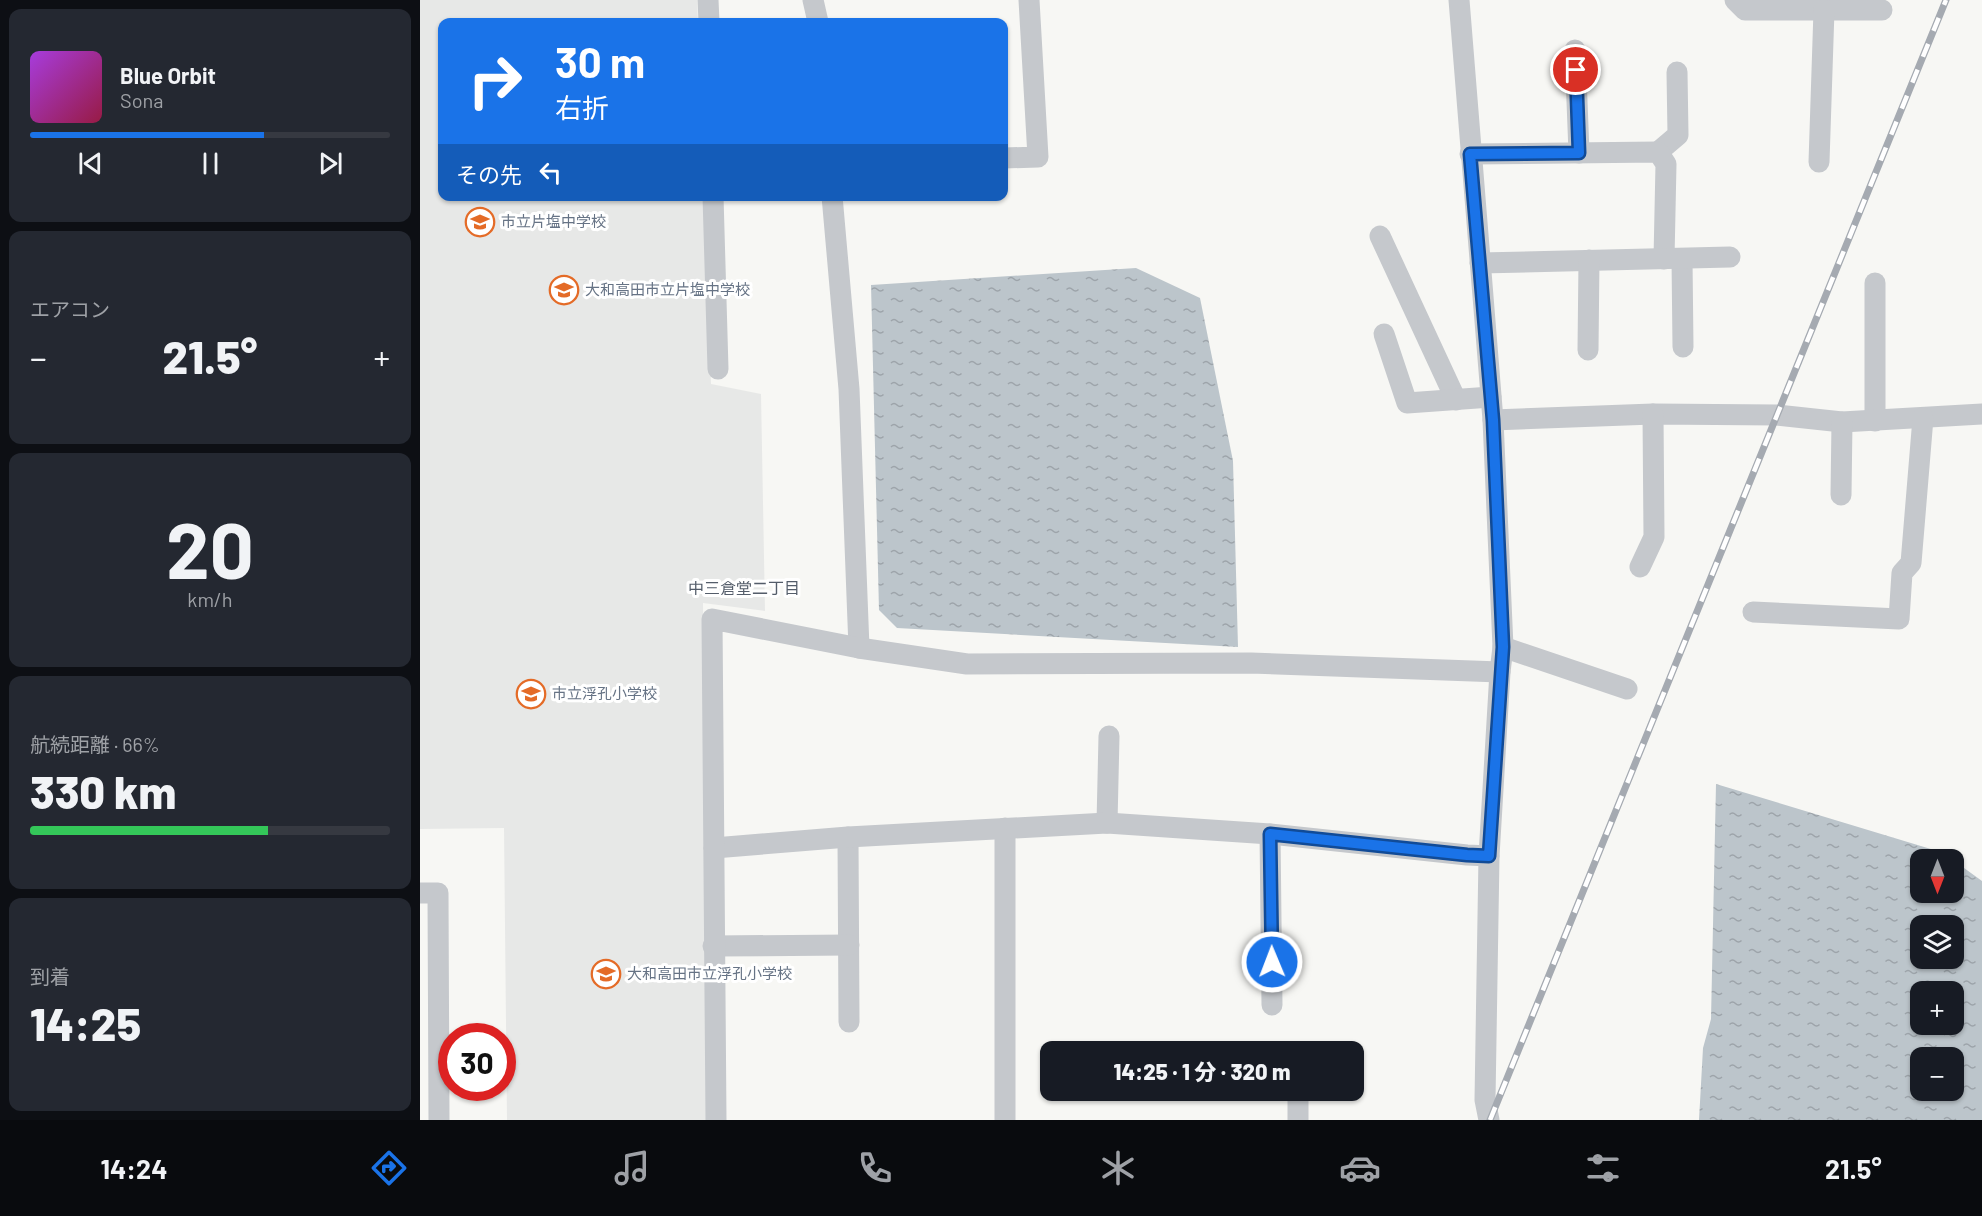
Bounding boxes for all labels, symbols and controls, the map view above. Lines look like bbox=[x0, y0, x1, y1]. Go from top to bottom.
text: 30 m bbox=[555, 36, 645, 86]
icon: right bbox=[456, 42, 534, 120]
pin bbox=[1550, 44, 1601, 95]
icon: arrive bbox=[1559, 53, 1592, 86]
text: Blue Orbit bbox=[120, 62, 216, 88]
text: Sona bbox=[120, 88, 164, 112]
text: 右折 bbox=[555, 91, 609, 123]
icon: previous bbox=[74, 147, 107, 180]
icon: pause bbox=[194, 147, 227, 180]
icon: next bbox=[314, 147, 347, 180]
icon: left bbox=[534, 156, 567, 189]
text: その先 bbox=[456, 161, 522, 187]
school or university icon: 市立片塩中学校 bbox=[464, 206, 496, 238]
place label: 市立片塩中学校 bbox=[501, 212, 606, 230]
school or university icon: 大和高田市立片塩中学校 bbox=[548, 274, 580, 306]
place label: 大和高田市立片塩中学校 bbox=[585, 280, 750, 298]
text: エアコン bbox=[30, 297, 110, 321]
text: 21.5° bbox=[163, 329, 257, 383]
text: − bbox=[30, 337, 47, 377]
text: + bbox=[374, 337, 390, 377]
text: 20 bbox=[166, 501, 254, 595]
district label: 中三倉堂二丁目 bbox=[688, 578, 800, 597]
text: km/h bbox=[187, 587, 233, 611]
school or university icon: 市立浮孔小学校 bbox=[515, 678, 547, 710]
place label: 市立浮孔小学校 bbox=[552, 684, 657, 702]
text: 航続距離 · 66% bbox=[30, 732, 160, 756]
text: 330 km bbox=[30, 764, 176, 818]
north arrow bbox=[1910, 849, 1964, 903]
map controls bbox=[1910, 849, 1964, 1101]
button: layers bbox=[1910, 915, 1964, 969]
position arrow bbox=[1240, 930, 1304, 994]
school or university icon: 大和高田市立浮孔小学校 bbox=[590, 958, 622, 990]
text: 到着 bbox=[30, 964, 70, 988]
place label: 大和高田市立浮孔小学校 bbox=[627, 964, 792, 982]
button: + bbox=[1910, 981, 1964, 1035]
text: 14:25 bbox=[30, 996, 141, 1050]
speed limit sign: 30 bbox=[438, 1023, 516, 1101]
button: − bbox=[1910, 1047, 1964, 1101]
text: 14:25 · 1 分 · 320 m bbox=[1114, 1058, 1290, 1084]
icon: directions bbox=[368, 1147, 410, 1189]
icon: music bbox=[611, 1147, 653, 1189]
icon: phone bbox=[854, 1147, 896, 1189]
icon: climate bbox=[1097, 1147, 1139, 1189]
icon: car bbox=[1339, 1147, 1381, 1189]
icon: filters bbox=[1582, 1147, 1624, 1189]
text: 14:24 bbox=[100, 1152, 168, 1184]
text: 21.5° bbox=[1825, 1152, 1882, 1184]

